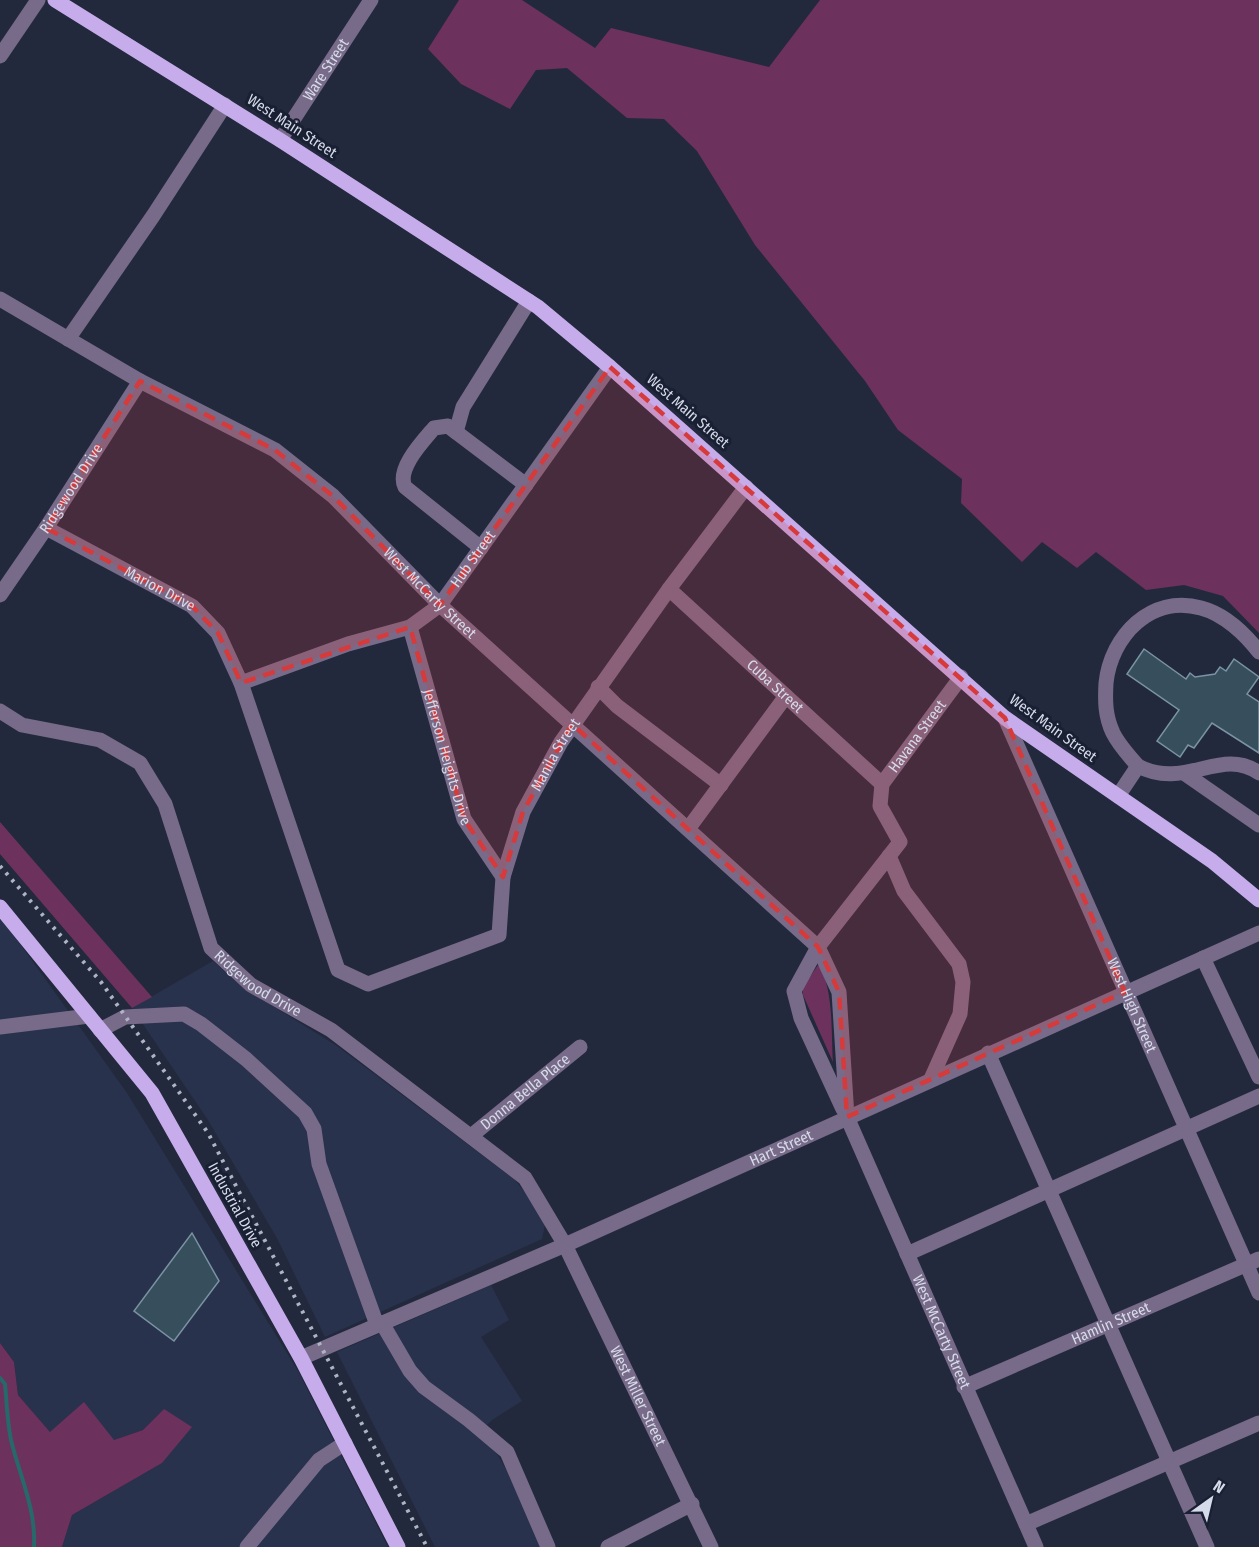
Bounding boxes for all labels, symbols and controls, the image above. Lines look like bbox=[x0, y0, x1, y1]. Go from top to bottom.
street label: Ware Street bbox=[299, 35, 353, 104]
street label: West Main Street bbox=[244, 90, 340, 162]
street label: West Main Street bbox=[643, 370, 733, 452]
street label: Ridgewood Drive bbox=[36, 440, 107, 537]
street label: Hub Street bbox=[447, 527, 499, 591]
street label: West McCarty Street bbox=[380, 544, 480, 642]
street label: Marion Drive bbox=[121, 562, 199, 615]
street label: Cuba Street bbox=[743, 656, 808, 717]
street label: Jefferson Heights Drive bbox=[419, 687, 475, 829]
street label: West Main Street bbox=[1006, 690, 1100, 766]
street label: Havana Street bbox=[884, 696, 950, 776]
street label: Manila Street bbox=[527, 715, 584, 794]
street label: Ridgewood Drive bbox=[210, 947, 304, 1020]
street label: West High Street bbox=[1103, 955, 1161, 1055]
street label: Donna Bella Place bbox=[477, 1050, 574, 1134]
street label: Hart Street bbox=[747, 1126, 815, 1170]
street label: Industrial Drive bbox=[204, 1159, 266, 1251]
street label: West McCarty Street bbox=[909, 1272, 974, 1392]
street label: Hamlin Street bbox=[1069, 1298, 1153, 1348]
street label: West Miller Street bbox=[606, 1343, 670, 1449]
north arrow bbox=[1181, 1469, 1241, 1529]
text: N bbox=[1210, 1476, 1228, 1498]

